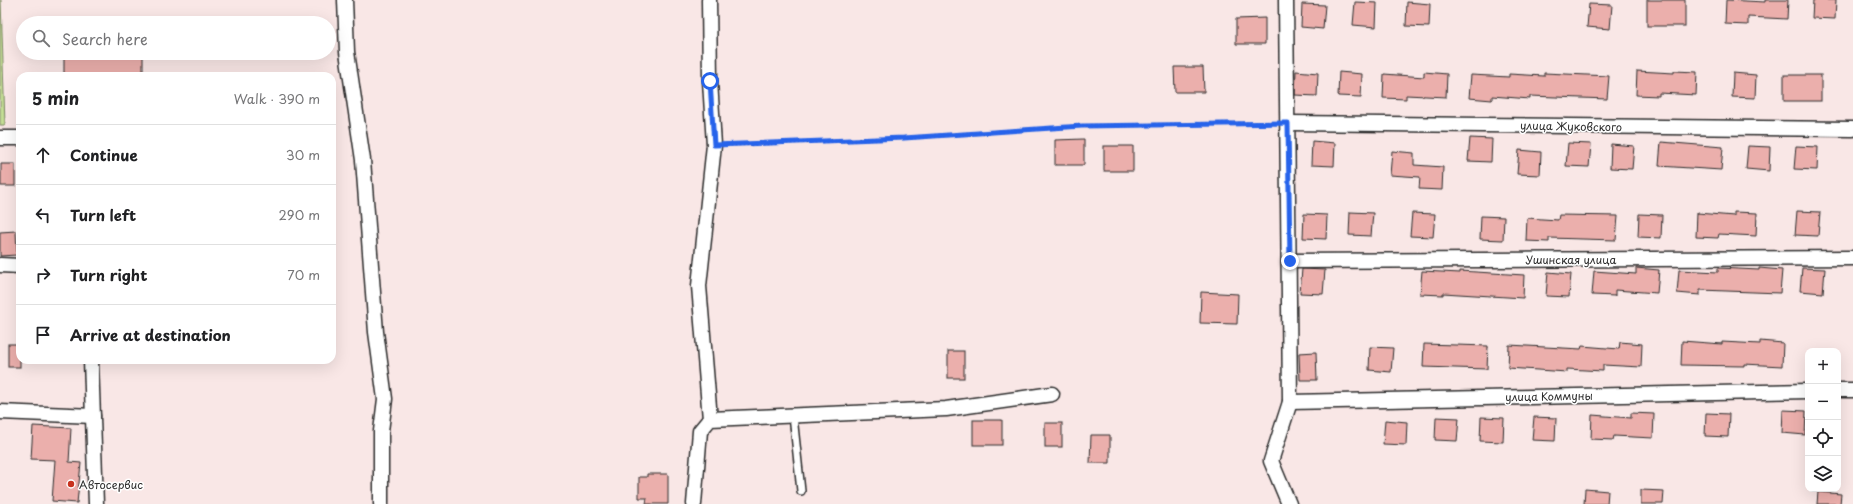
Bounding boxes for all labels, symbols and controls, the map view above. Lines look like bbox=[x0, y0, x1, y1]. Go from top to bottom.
search box bbox=[16, 16, 336, 60]
icon: search bbox=[30, 27, 52, 49]
text: Search here bbox=[62, 27, 148, 50]
route start bbox=[701, 72, 719, 90]
text: 5 min bbox=[32, 85, 79, 111]
text: Walk · 390 m bbox=[234, 89, 320, 108]
street label: улица Жуковского bbox=[1520, 117, 1622, 135]
text: Continue bbox=[70, 143, 138, 166]
icon: ahead bbox=[32, 144, 54, 166]
text: 30 m bbox=[286, 145, 320, 164]
text: Turn left bbox=[70, 203, 136, 226]
icon: left bbox=[32, 204, 54, 226]
text: 290 m bbox=[279, 205, 320, 224]
street label: Ушинская улица bbox=[1526, 251, 1616, 268]
route end bbox=[1281, 252, 1299, 270]
text: Turn right bbox=[70, 263, 147, 286]
icon: right bbox=[32, 264, 54, 286]
text: 70 m bbox=[287, 265, 320, 284]
text: Arrive at destination bbox=[70, 323, 231, 346]
icon: arrive bbox=[32, 324, 54, 346]
map controls bbox=[1805, 348, 1841, 492]
button: + bbox=[1805, 348, 1841, 384]
button: − bbox=[1805, 384, 1841, 420]
street label: улица Коммуны bbox=[1505, 387, 1593, 405]
button: locate bbox=[1805, 420, 1841, 456]
button: layers bbox=[1805, 456, 1841, 492]
place label: Автосервис bbox=[79, 476, 143, 493]
marker: Автосервис bbox=[66, 479, 76, 489]

